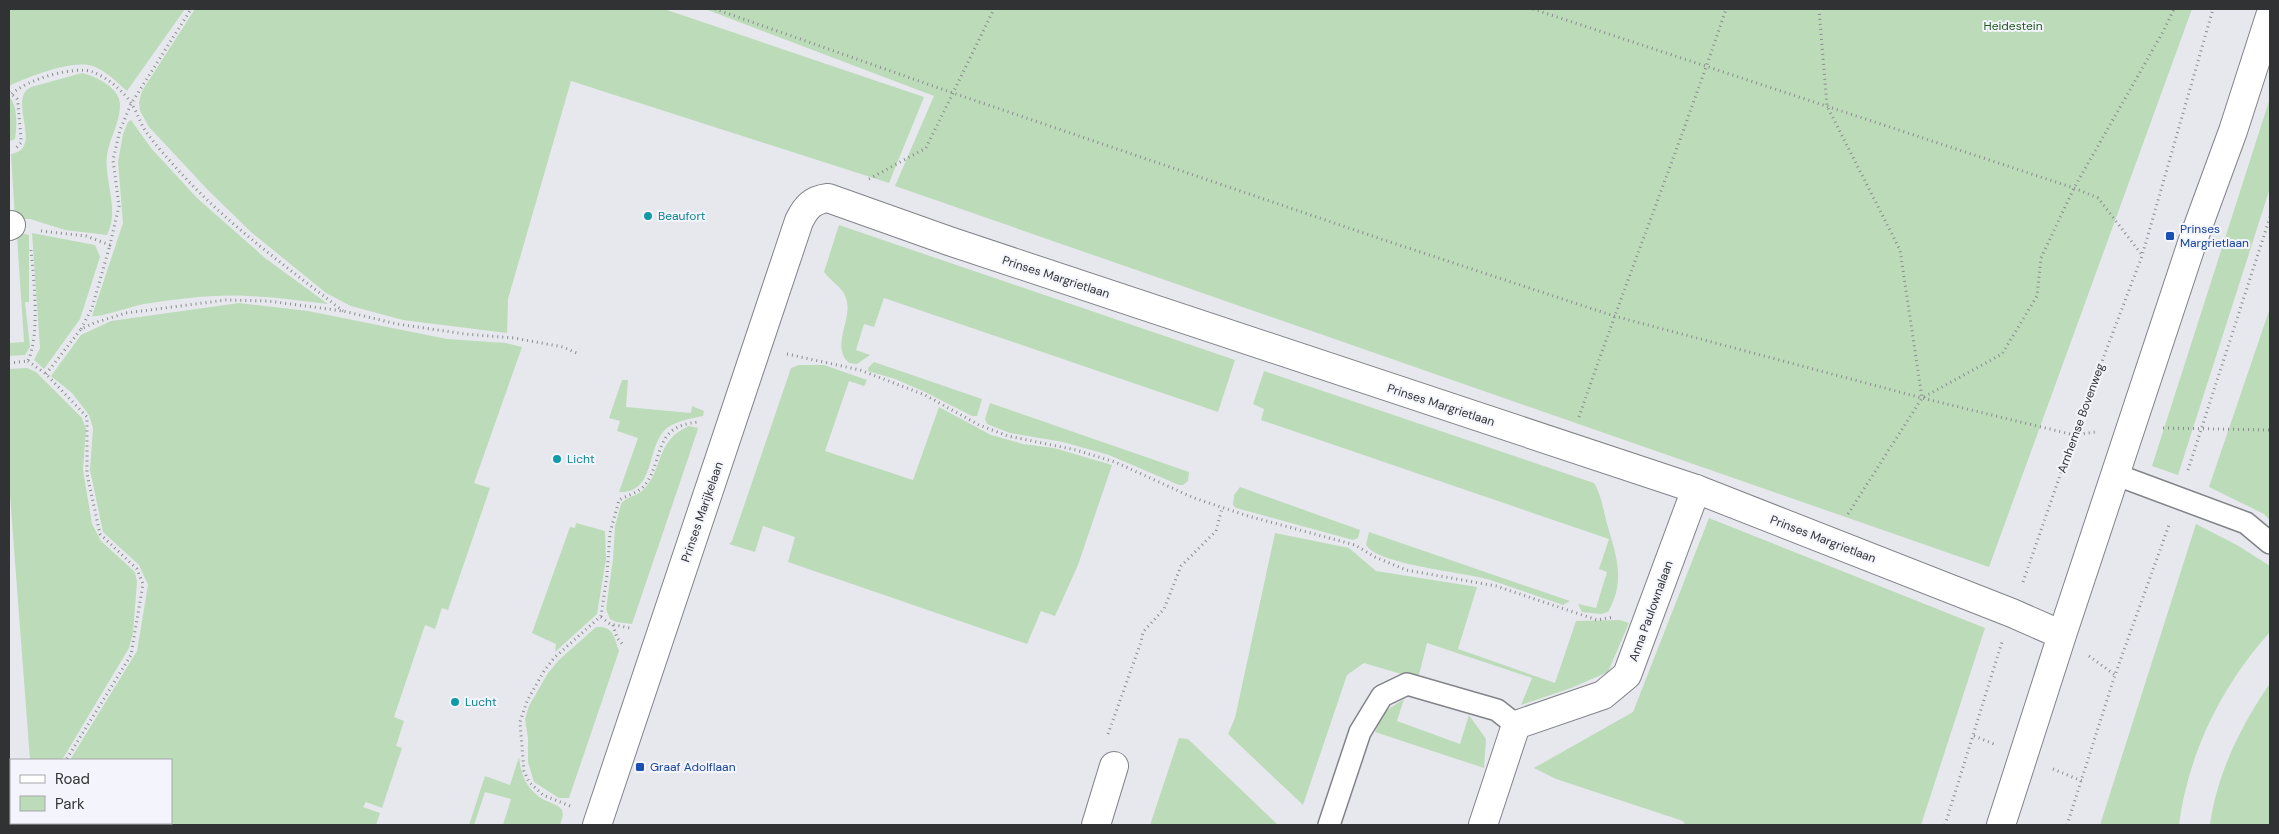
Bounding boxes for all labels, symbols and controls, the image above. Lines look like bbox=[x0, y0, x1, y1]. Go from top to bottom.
park label: Heidestein bbox=[1983, 18, 2043, 34]
place label: Beaufort bbox=[658, 208, 706, 224]
marker: Beaufort bbox=[642, 210, 654, 222]
place label: Prinses Margrietlaan bbox=[2180, 221, 2249, 251]
marker: Prinses Margrietlaan bbox=[2164, 230, 2176, 242]
street label: Prinses Margrietlaan bbox=[1000, 252, 1112, 302]
street label: Arnhemse Bovenweg bbox=[2054, 361, 2108, 475]
street label: Prinses Margrietlaan bbox=[1385, 380, 1497, 430]
place label: Licht bbox=[567, 451, 595, 467]
marker: Licht bbox=[551, 453, 563, 465]
street label: Prinses Marijkelaan bbox=[677, 460, 727, 564]
street label: Prinses Margrietlaan bbox=[1768, 511, 1878, 567]
street label: Anna Paulownalaan bbox=[1625, 558, 1677, 664]
place label: Lucht bbox=[465, 694, 497, 710]
marker: Lucht bbox=[449, 696, 461, 708]
legend bbox=[10, 759, 172, 824]
place label: Graaf Adolflaan bbox=[650, 759, 736, 775]
marker: Graaf Adolflaan bbox=[634, 761, 646, 773]
text: Road bbox=[55, 769, 90, 789]
text: Park bbox=[55, 794, 85, 814]

